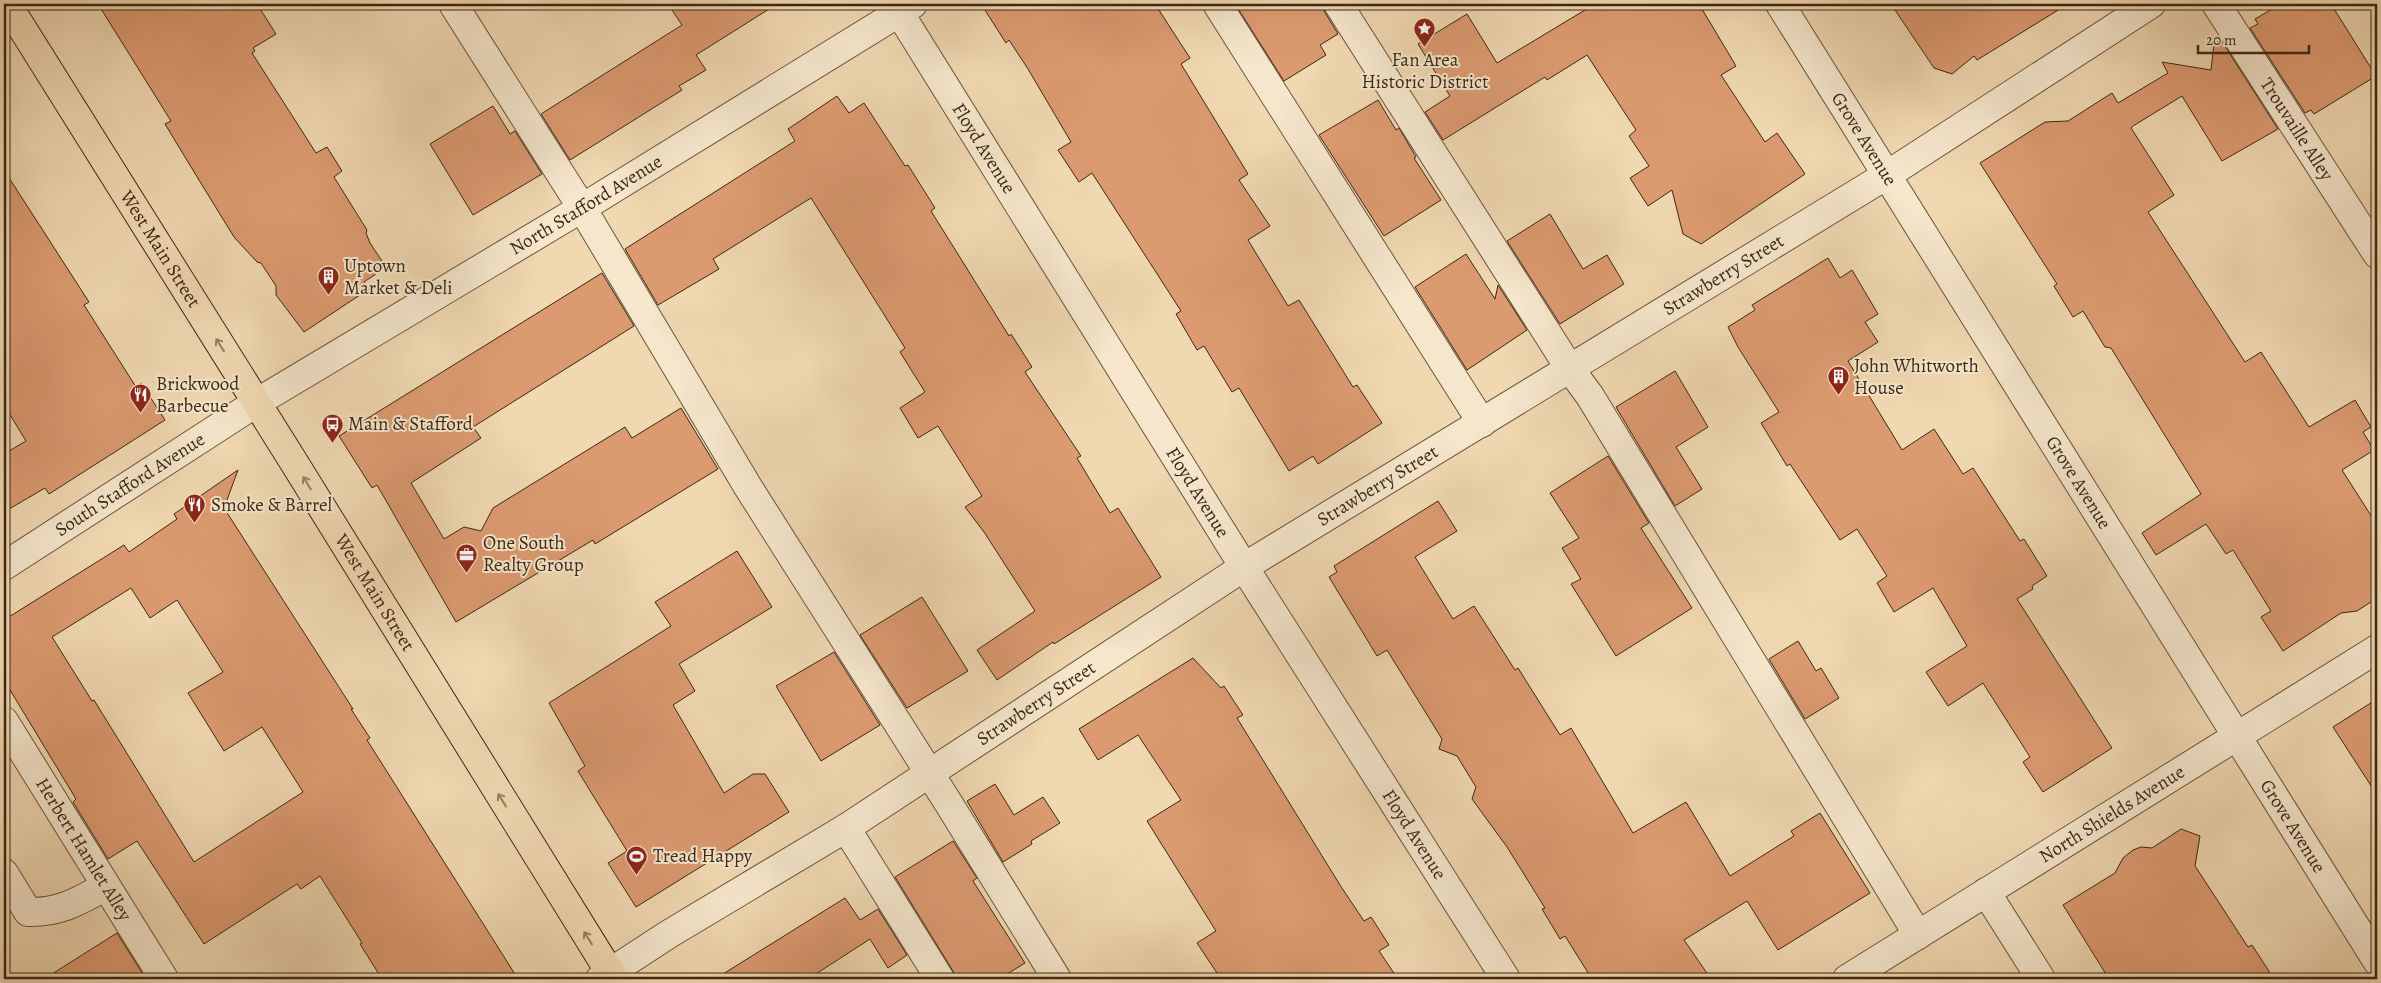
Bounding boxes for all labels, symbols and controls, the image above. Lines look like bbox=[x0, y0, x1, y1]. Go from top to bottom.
place icon: Fan Area Historic District bbox=[1413, 17, 1437, 48]
scale bar bbox=[2198, 22, 2310, 54]
text: 20 m bbox=[2206, 30, 2237, 50]
place label: Fan Area Historic District bbox=[1362, 47, 1488, 95]
street label: Trouvaille Alley bbox=[2254, 73, 2340, 186]
street label: Grove Avenue bbox=[1825, 87, 1903, 191]
street label: Floyd Avenue bbox=[946, 98, 1022, 199]
street label: North Stafford Avenue bbox=[505, 149, 667, 261]
street label: West Main Street bbox=[113, 185, 207, 312]
street label: Strawberry Street bbox=[1658, 228, 1789, 322]
place label: Uptown Market & Deli bbox=[344, 253, 453, 301]
building icon: Uptown Market & Deli bbox=[316, 265, 340, 296]
one-way arrow bbox=[215, 339, 225, 353]
place label: John Whitworth House bbox=[1854, 353, 1979, 401]
building icon: John Whitworth House bbox=[1826, 365, 1850, 396]
place label: Brickwood Barbecue bbox=[156, 371, 240, 419]
restaurant icon: Brickwood Barbecue bbox=[128, 383, 152, 414]
place label: Main & Stafford bbox=[348, 411, 474, 437]
bus stop icon: Main & Stafford bbox=[320, 412, 344, 443]
street label: South Stafford Avenue bbox=[50, 426, 210, 543]
street label: Grove Avenue bbox=[2040, 431, 2117, 534]
street label: Strawberry Street bbox=[1312, 439, 1443, 532]
street label: Floyd Avenue bbox=[1160, 442, 1236, 543]
one-way arrow bbox=[302, 476, 312, 490]
place label: Smoke & Barrel bbox=[211, 492, 333, 518]
restaurant icon: Smoke & Barrel bbox=[183, 493, 207, 524]
street label: West Main Street bbox=[328, 528, 421, 656]
place label: One South Realty Group bbox=[483, 530, 584, 578]
office icon: One South Realty Group bbox=[455, 542, 479, 573]
street label: Strawberry Street bbox=[972, 655, 1101, 752]
street label: North Shields Avenue bbox=[2034, 759, 2190, 869]
street label: Herbert Hamlet Alley bbox=[29, 773, 138, 926]
street label: Grove Avenue bbox=[2254, 774, 2332, 878]
street label: Floyd Avenue bbox=[1376, 784, 1453, 885]
one-way arrow bbox=[497, 793, 507, 807]
place label: Tread Happy bbox=[653, 843, 753, 869]
sports icon: Tread Happy bbox=[625, 844, 649, 875]
one-way arrow bbox=[582, 931, 592, 945]

